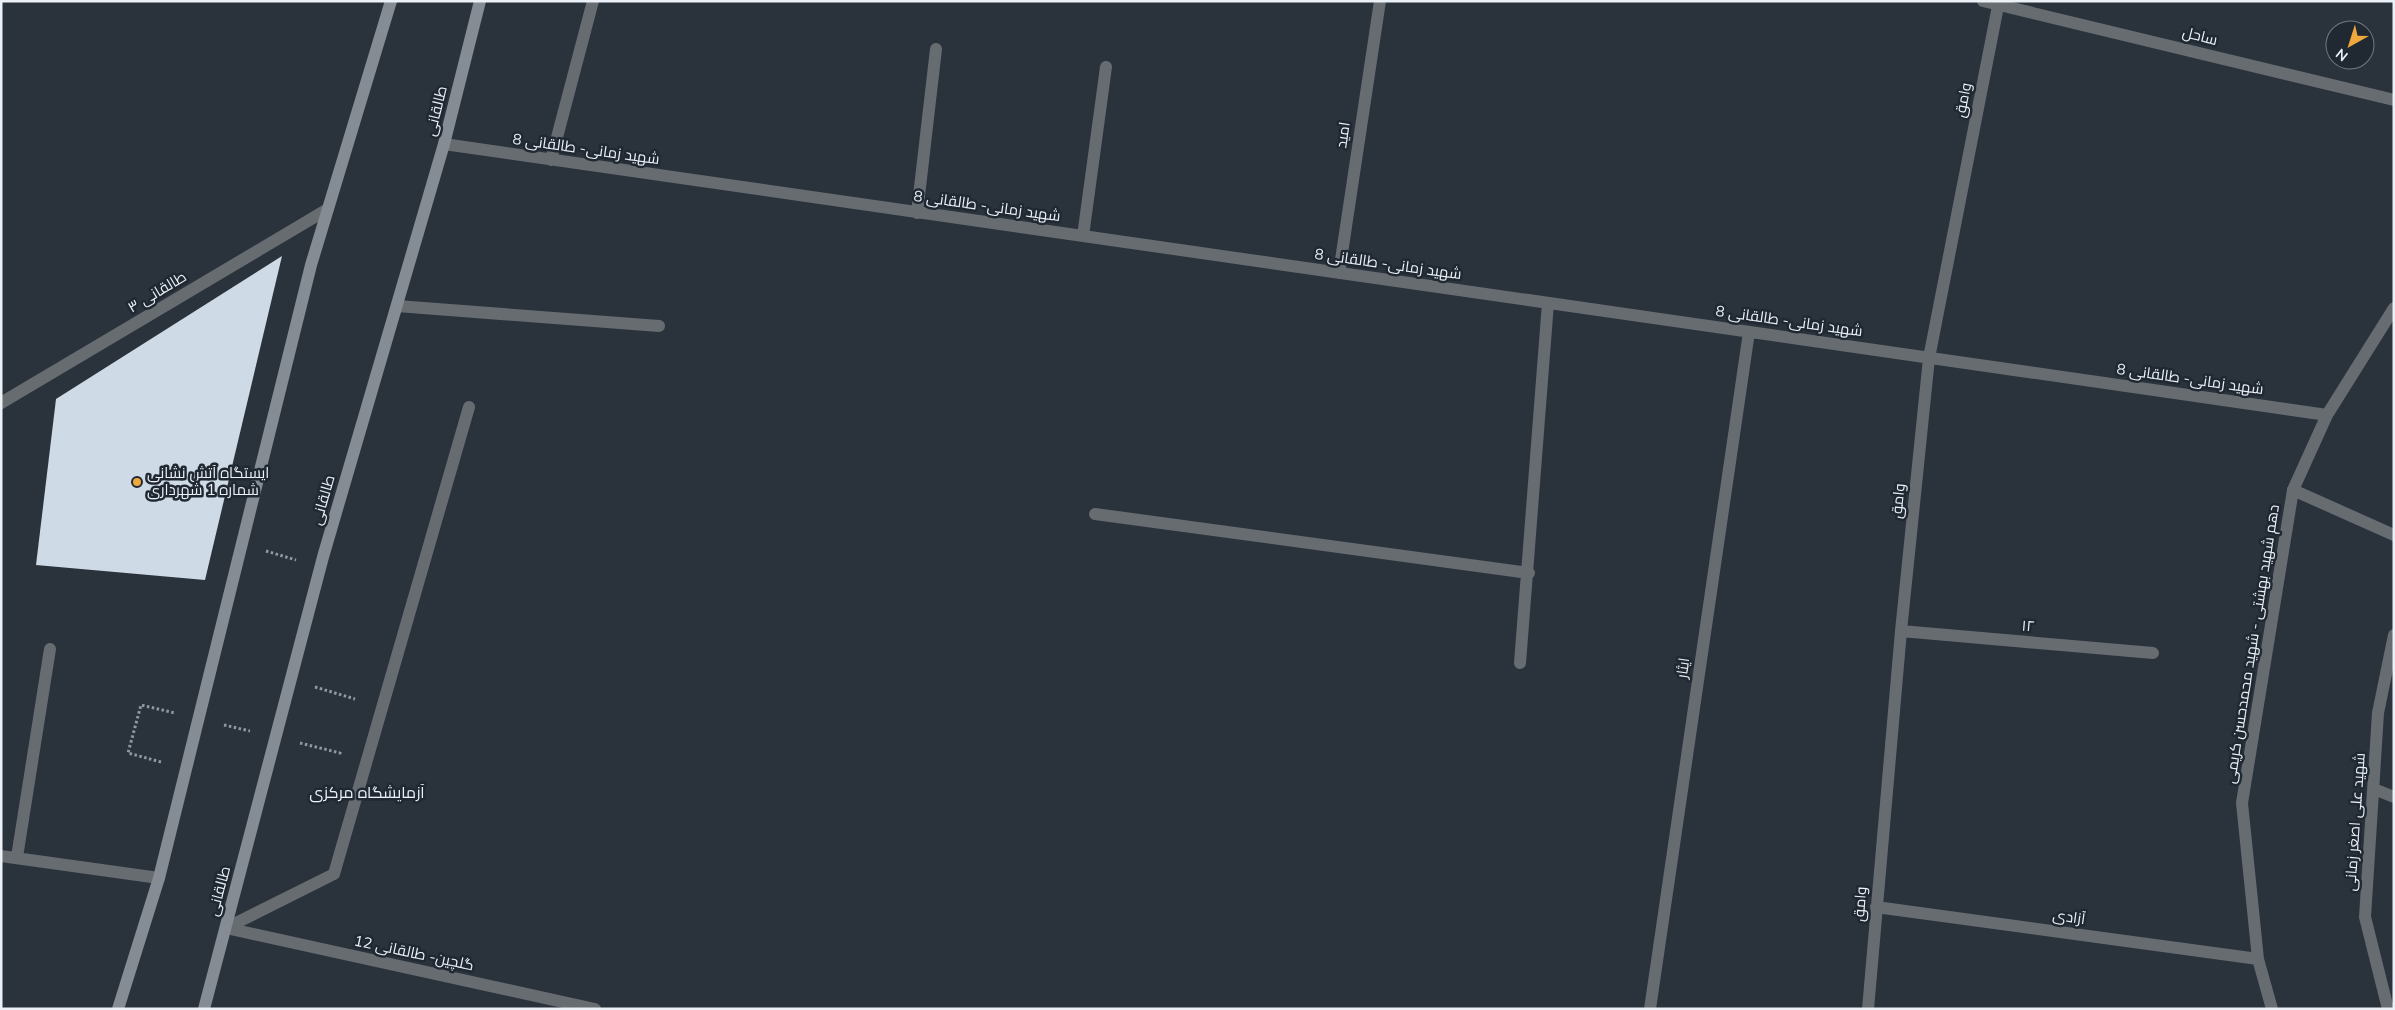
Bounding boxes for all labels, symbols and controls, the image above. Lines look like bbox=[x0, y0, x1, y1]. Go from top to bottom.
north arrow bbox=[2325, 20, 2375, 70]
street label: ساحل bbox=[2180, 22, 2220, 50]
text: N bbox=[2332, 45, 2352, 65]
street label: وامق bbox=[1950, 81, 1976, 119]
street label: طالقانی bbox=[420, 84, 452, 138]
street label: امید bbox=[1331, 121, 1354, 149]
street label: شهید زمانی- طالقانی 8 bbox=[511, 129, 661, 169]
street label: شهید زمانی- طالقانی 8 bbox=[912, 186, 1062, 226]
street label: شهید زمانی- طالقانی 8 bbox=[1313, 244, 1463, 284]
street label: طالقانی ۳ bbox=[124, 267, 190, 317]
street label: شهید زمانی- طالقانی 8 bbox=[1714, 301, 1864, 341]
street label: شهید زمانی- طالقانی 8 bbox=[2115, 359, 2265, 399]
place label: ایستگاه آتش نشانی شماره 1 شهرداری bbox=[147, 463, 269, 500]
street label: طالقانی bbox=[306, 473, 340, 527]
marker: ایستگاه آتش نشانی شماره 1 شهرداری bbox=[131, 476, 143, 488]
street label: وامق bbox=[1886, 482, 1910, 520]
street label: دهم شهید بهشتی - شهید محمدحسن کریمی bbox=[2220, 503, 2284, 785]
street label: ۱۲ bbox=[2021, 615, 2035, 636]
street label: ایثار bbox=[1672, 656, 1693, 681]
street label: شهید علی اصغر زمانی bbox=[2340, 752, 2370, 892]
district label: آزمایشگاه مرکزی bbox=[309, 782, 425, 803]
street label: طالقانی bbox=[203, 864, 235, 918]
street label: وامق bbox=[1849, 886, 1871, 922]
street label: آزادی bbox=[2051, 905, 2087, 929]
street label: گلچین- طالقانی 12 bbox=[352, 931, 476, 975]

